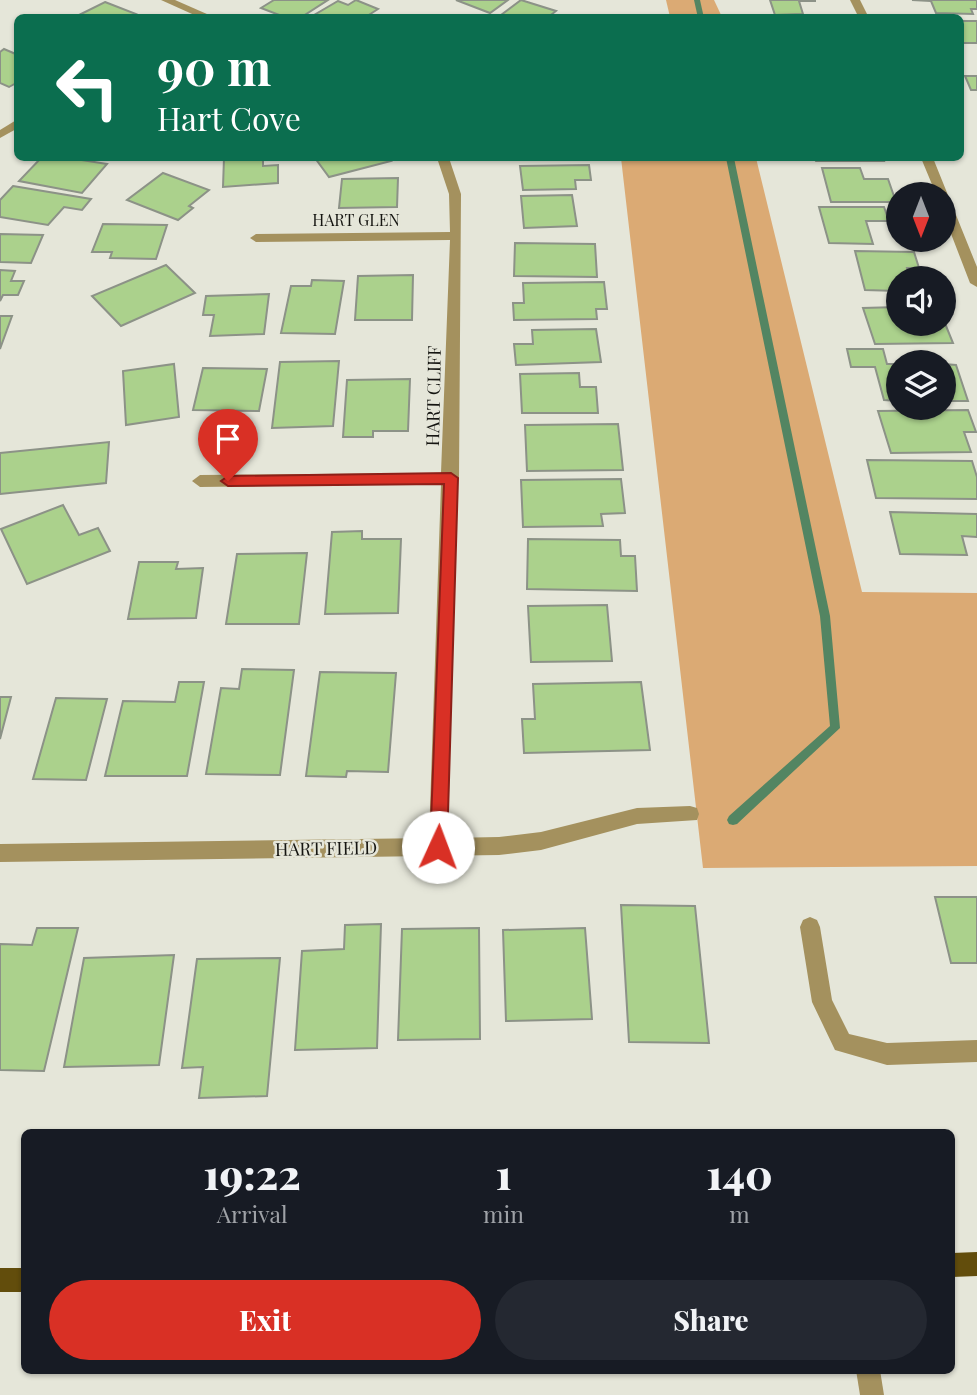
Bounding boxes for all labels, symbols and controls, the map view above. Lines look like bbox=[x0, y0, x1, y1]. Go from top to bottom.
text: 90 m bbox=[157, 33, 271, 98]
icon: left bbox=[42, 42, 133, 133]
text: Hart Cove bbox=[157, 96, 301, 139]
north arrow bbox=[886, 182, 956, 252]
map controls bbox=[886, 182, 956, 420]
street label: HART GLEN bbox=[312, 209, 400, 230]
button: sound bbox=[886, 266, 956, 336]
street label: HART CLIFF bbox=[420, 345, 446, 447]
button: layers bbox=[886, 350, 956, 420]
pin bbox=[198, 409, 258, 481]
icon: arrive bbox=[209, 420, 247, 458]
position arrow bbox=[401, 810, 475, 884]
street label: HART FIELD bbox=[275, 835, 377, 861]
text: 19:22 bbox=[203, 1145, 301, 1201]
text: 1 bbox=[495, 1145, 512, 1201]
text: 140 bbox=[706, 1145, 773, 1201]
text: Arrival bbox=[217, 1198, 287, 1229]
text: min bbox=[483, 1198, 524, 1229]
text: m bbox=[729, 1198, 750, 1229]
button: Exit bbox=[49, 1280, 481, 1360]
button: Share bbox=[495, 1280, 927, 1360]

